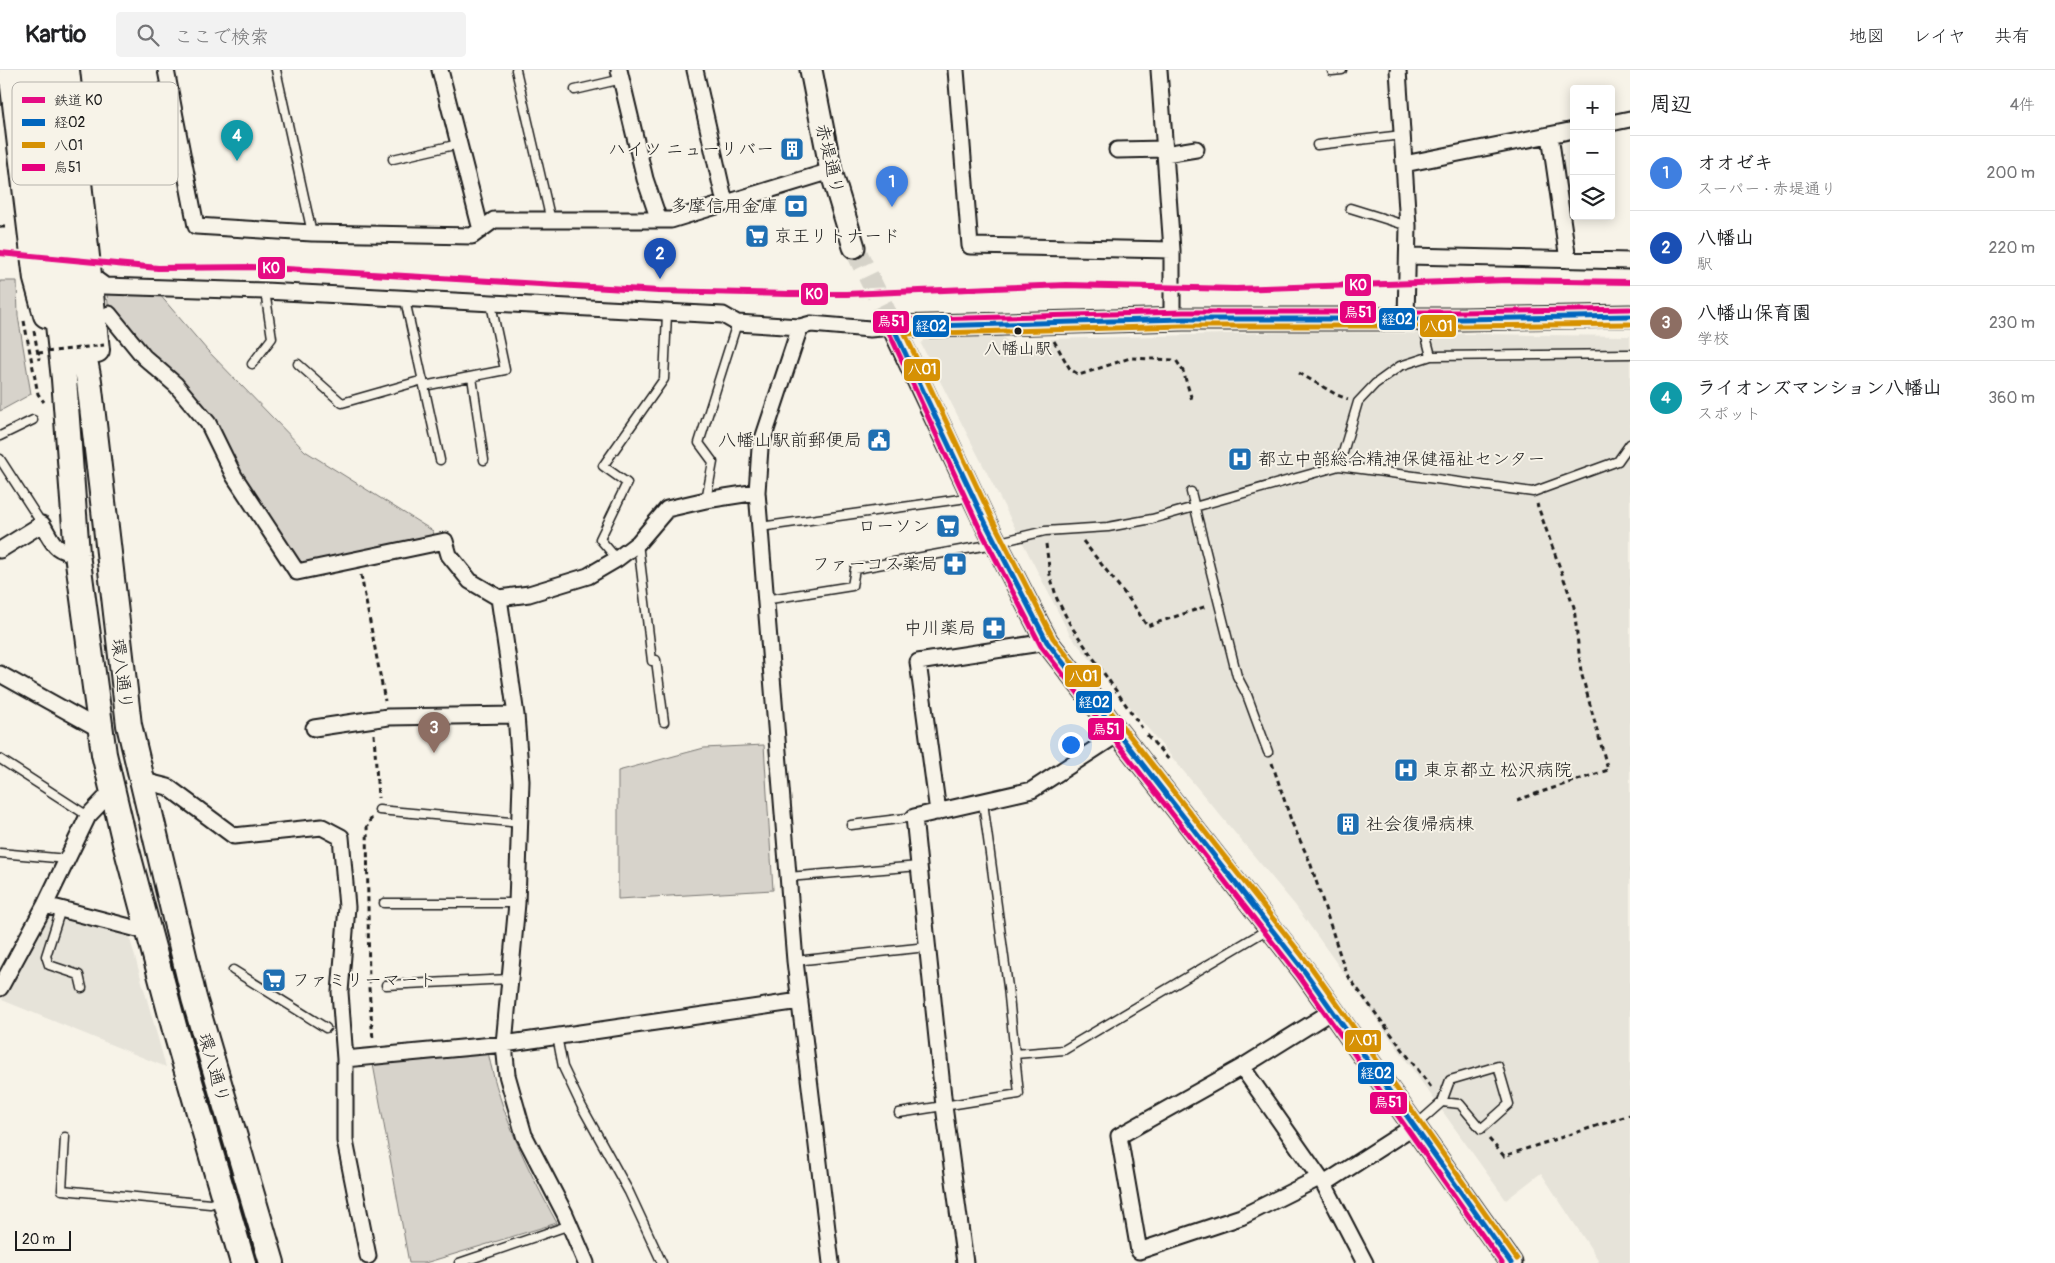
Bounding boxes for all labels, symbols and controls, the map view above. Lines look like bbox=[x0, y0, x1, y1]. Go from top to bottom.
search box bbox=[116, 12, 466, 57]
text: Kartio bbox=[25, 20, 86, 49]
icon: search bbox=[134, 21, 162, 49]
text: ここで検索 bbox=[174, 25, 269, 49]
text: 地図 bbox=[1849, 25, 1885, 48]
text: レイヤ bbox=[1913, 25, 1966, 48]
text: 共有 bbox=[1994, 25, 2030, 48]
legend bbox=[12, 82, 178, 185]
map controls bbox=[1570, 85, 1615, 220]
button: + bbox=[1570, 85, 1615, 130]
text: 周辺 bbox=[1650, 91, 1692, 118]
text: 鉄道 KO bbox=[54, 92, 102, 109]
text: 4件 bbox=[2010, 95, 2035, 115]
text: 経02 bbox=[54, 114, 86, 131]
pin: 4 bbox=[221, 120, 253, 161]
street label: 赤堤通り bbox=[810, 121, 849, 197]
button: − bbox=[1570, 130, 1615, 175]
building icon: ハイツ ニューリバー bbox=[779, 136, 805, 162]
text: 八01 bbox=[54, 137, 83, 154]
place label: ハイツ ニューリバー bbox=[608, 138, 774, 161]
text: オオゼキ bbox=[1697, 151, 1773, 175]
text: 烏51 bbox=[54, 159, 81, 176]
text: 1 bbox=[1663, 163, 1669, 183]
text: 200 m bbox=[1987, 163, 2035, 183]
pin: 1 bbox=[876, 166, 908, 207]
button: layers bbox=[1570, 175, 1615, 220]
text: スーパー · 赤堤通り bbox=[1697, 179, 1836, 199]
bank icon: 多摩信用金庫 bbox=[783, 193, 809, 219]
place label: 多摩信用金庫 bbox=[670, 195, 778, 218]
supermarket icon: 京王リトナード bbox=[744, 223, 770, 249]
place label: 京王リトナード bbox=[774, 225, 900, 248]
text: 八幡山 bbox=[1697, 226, 1754, 250]
pin: 2 bbox=[644, 238, 676, 279]
text: 2 bbox=[1662, 238, 1670, 258]
text: 220 m bbox=[1989, 238, 2035, 258]
text: 駅 bbox=[1697, 254, 1713, 274]
line badge: KO bbox=[257, 256, 286, 280]
text: KO bbox=[262, 260, 280, 277]
line badge: KO bbox=[1344, 273, 1372, 297]
text: KO bbox=[1349, 277, 1367, 294]
line badge: KO bbox=[800, 282, 829, 306]
text: KO bbox=[805, 286, 823, 303]
line badge: 烏51 bbox=[1339, 300, 1377, 324]
text: 八幡山保育園 bbox=[1697, 301, 1811, 325]
text: 烏51 bbox=[1344, 304, 1372, 321]
line badge: 経02 bbox=[1378, 307, 1416, 331]
line badge: 烏51 bbox=[872, 310, 910, 334]
text: 経02 bbox=[1381, 311, 1413, 328]
text: 烏51 bbox=[877, 313, 905, 330]
text: 3 bbox=[1662, 313, 1670, 333]
text: 230 m bbox=[1989, 313, 2035, 333]
line badge: 経02 bbox=[912, 314, 950, 338]
line badge: 八01 bbox=[1419, 314, 1457, 338]
text: 経02 bbox=[915, 318, 947, 335]
text: 八01 bbox=[1423, 318, 1453, 335]
marker: 八幡山駅 bbox=[1013, 326, 1023, 336]
text: 学校 bbox=[1697, 329, 1729, 349]
place label: 八幡山駅 bbox=[984, 338, 1052, 359]
line badge: 八01 bbox=[903, 358, 941, 382]
text: 八01 bbox=[907, 361, 937, 378]
text: ライオンズマンション八幡山 bbox=[1697, 376, 1942, 400]
text: 4 bbox=[1661, 388, 1671, 408]
text: 360 m bbox=[1988, 388, 2035, 408]
text: スポット bbox=[1697, 404, 1761, 424]
public building icon: 八幡山駅前郵便局 bbox=[866, 427, 892, 453]
place label: 八幡山駅前郵便局 bbox=[718, 429, 862, 452]
hospital icon: 都立中部総合精神保健福祉センター bbox=[1227, 446, 1253, 472]
place label: 都立中部総合精神保健福祉センター bbox=[1258, 448, 1545, 471]
supermarket icon: ローソン bbox=[935, 513, 961, 539]
place label: ローソン bbox=[858, 515, 930, 538]
pharmacy icon: ファーコス薬局 bbox=[942, 551, 968, 577]
place label: ファーコス薬局 bbox=[812, 553, 938, 576]
pharmacy icon: 中川薬局 bbox=[981, 615, 1007, 641]
place label: 中川薬局 bbox=[904, 617, 976, 640]
street label: 環八通り bbox=[106, 637, 137, 711]
line badge: 八01 bbox=[1064, 664, 1102, 688]
text: 八01 bbox=[1068, 668, 1098, 685]
line badge: 経02 bbox=[1075, 690, 1113, 714]
text: 経02 bbox=[1078, 694, 1110, 711]
pin: 3 bbox=[418, 712, 450, 753]
line badge: 烏51 bbox=[1087, 717, 1125, 741]
text: 烏51 bbox=[1092, 721, 1120, 738]
your location bbox=[1058, 732, 1084, 758]
hospital icon: 東京都立 松沢病院 bbox=[1393, 757, 1419, 783]
place label: 東京都立 松沢病院 bbox=[1424, 759, 1572, 782]
building icon: 社会復帰病棟 bbox=[1335, 811, 1361, 837]
place label: 社会復帰病棟 bbox=[1366, 813, 1474, 836]
supermarket icon: ファミリーマート bbox=[261, 967, 287, 993]
place label: ファミリーマート bbox=[292, 969, 436, 992]
line badge: 八01 bbox=[1344, 1029, 1382, 1053]
street label: 環八通り bbox=[193, 1030, 234, 1106]
text: 八01 bbox=[1348, 1032, 1378, 1049]
line badge: 経02 bbox=[1357, 1061, 1395, 1085]
text: 経02 bbox=[1360, 1065, 1392, 1082]
line badge: 烏51 bbox=[1369, 1091, 1408, 1115]
text: 烏51 bbox=[1374, 1094, 1402, 1111]
scale bar bbox=[15, 1228, 71, 1251]
text: 20 m bbox=[22, 1231, 55, 1248]

